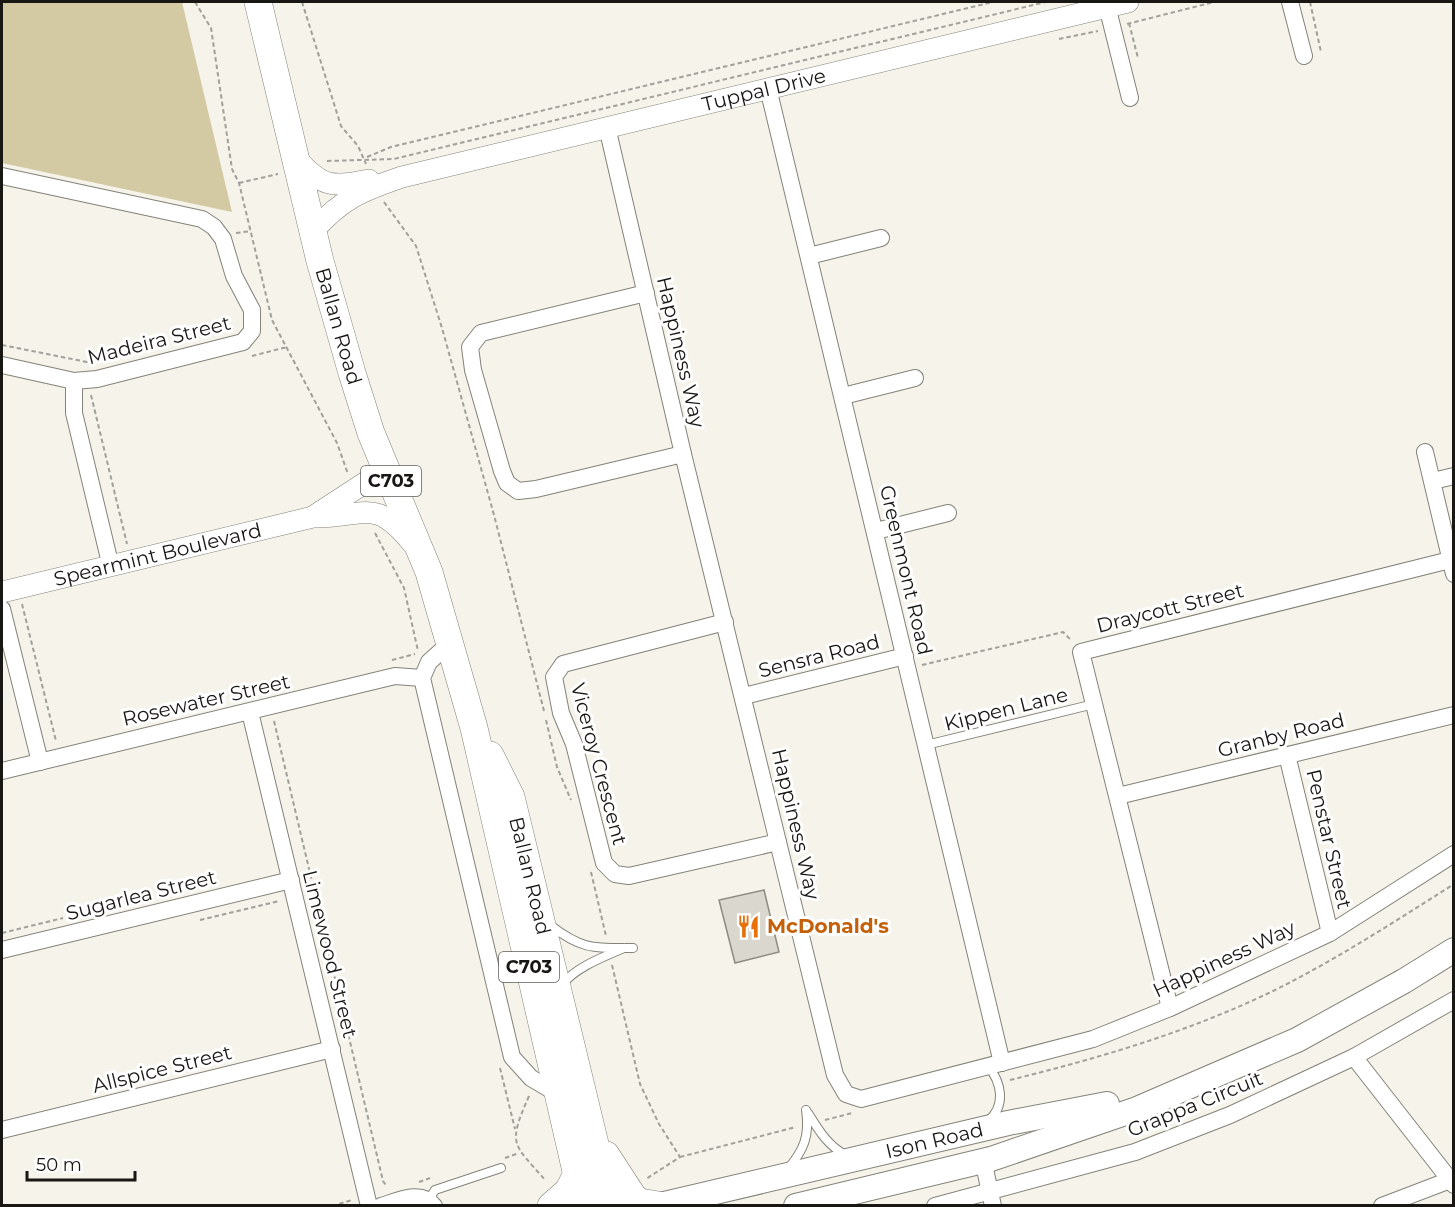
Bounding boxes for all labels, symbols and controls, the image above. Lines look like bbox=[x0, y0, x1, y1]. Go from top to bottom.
street label: Tuppal Drive bbox=[700, 63, 828, 116]
street label: Ballan Road bbox=[310, 265, 367, 388]
street label: Happiness Way bbox=[652, 274, 710, 430]
street label: Madeira Street bbox=[85, 311, 233, 369]
road number: C703 bbox=[361, 466, 421, 496]
street label: Greenmont Road bbox=[875, 483, 937, 657]
street label: Spearmint Boulevard bbox=[51, 518, 264, 591]
street label: Draycott Street bbox=[1094, 578, 1246, 638]
street label: Sensra Road bbox=[756, 629, 882, 683]
street label: Rosewater Street bbox=[120, 669, 292, 731]
street label: Viceroy Crescent bbox=[566, 680, 632, 848]
street label: Kippen Lane bbox=[942, 682, 1070, 736]
street label: Granby Road bbox=[1215, 708, 1347, 762]
street label: Happiness Way bbox=[767, 746, 825, 902]
street label: Penstar Street bbox=[1301, 767, 1357, 911]
street label: Ballan Road bbox=[504, 814, 556, 937]
street label: Sugarlea Street bbox=[63, 865, 219, 925]
street label: Limewood Street bbox=[298, 868, 362, 1040]
restaurant icon: McDonald's bbox=[736, 913, 762, 939]
place label: McDonald's bbox=[767, 914, 889, 938]
street label: Happiness Way bbox=[1149, 915, 1299, 1002]
road number: C703 bbox=[499, 952, 559, 982]
street label: Allspice Street bbox=[90, 1040, 234, 1098]
street label: Grappa Circuit bbox=[1124, 1066, 1266, 1142]
street label: Ison Road bbox=[883, 1117, 986, 1163]
scale bar bbox=[27, 1144, 135, 1182]
text: 50 m bbox=[36, 1154, 82, 1176]

